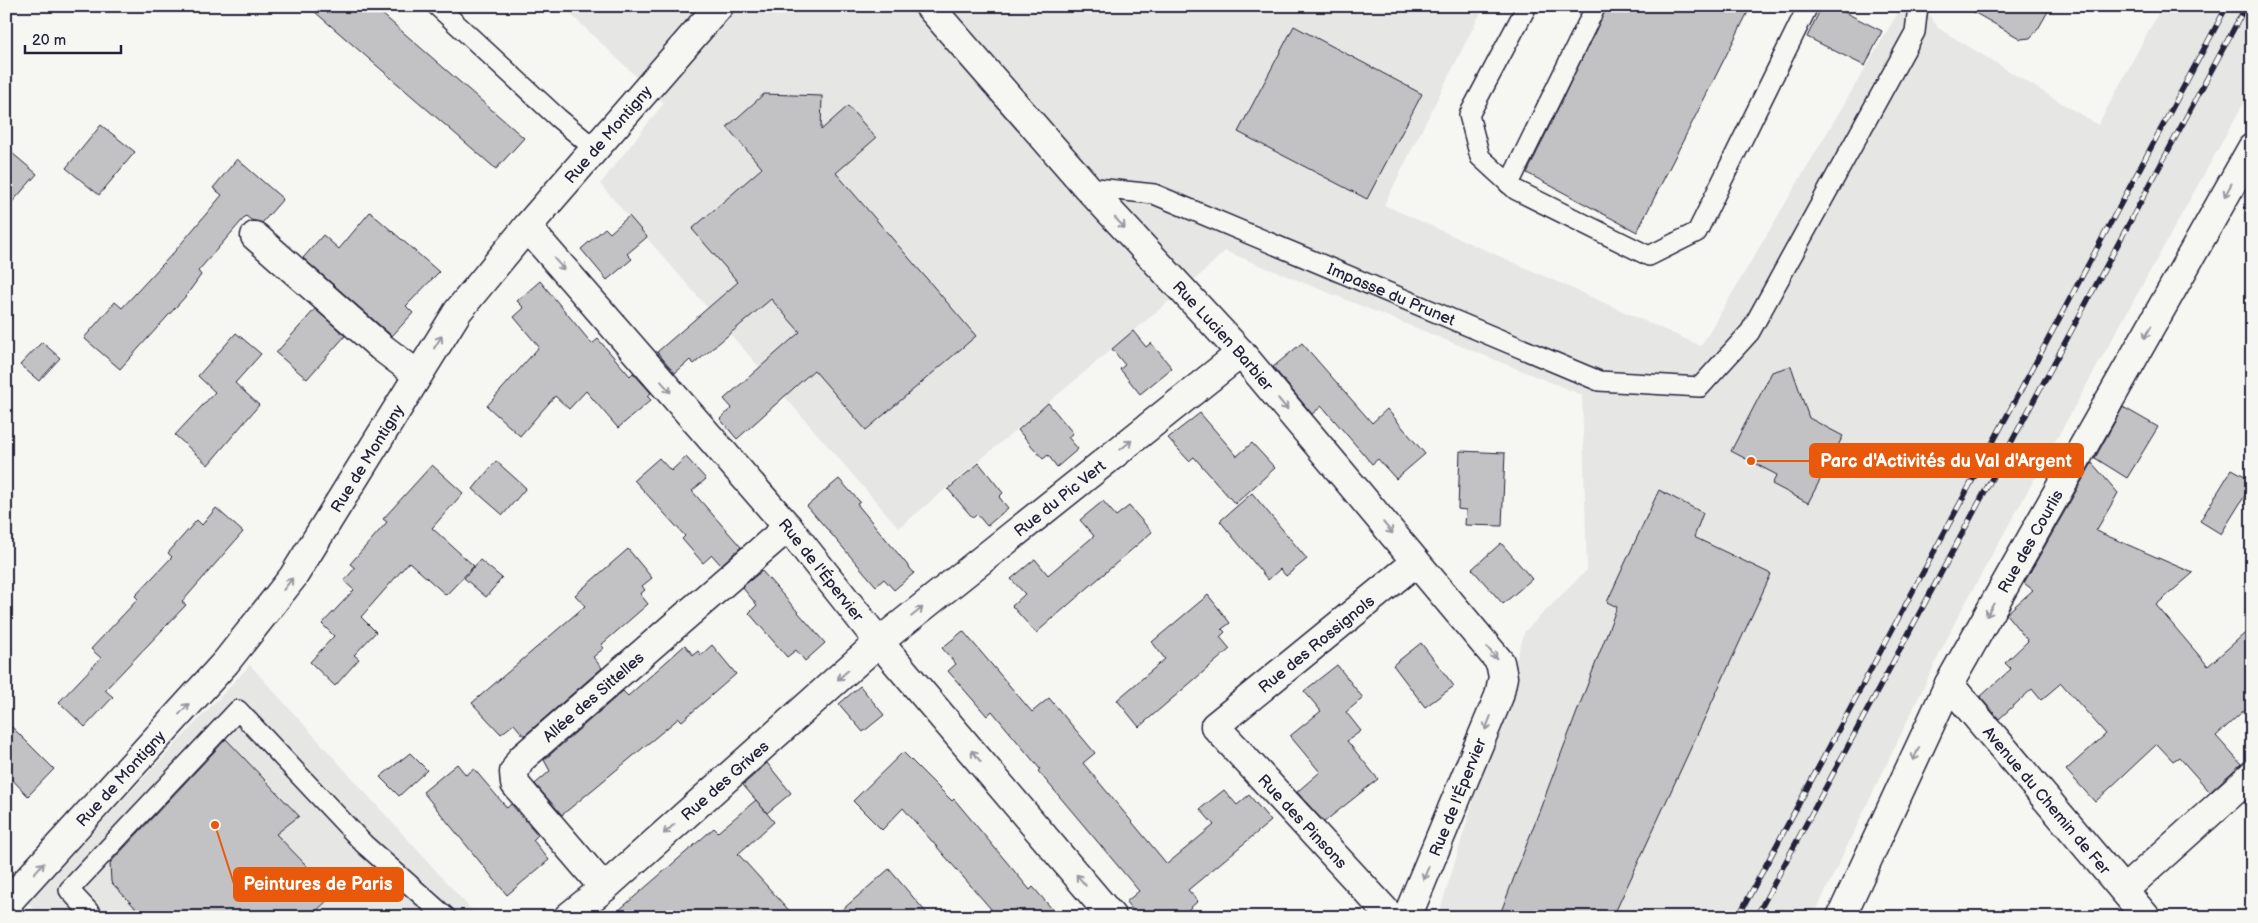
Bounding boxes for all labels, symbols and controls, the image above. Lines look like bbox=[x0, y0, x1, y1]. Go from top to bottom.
scale bar bbox=[25, 22, 121, 54]
text: 20 m bbox=[32, 31, 66, 50]
street label: Rue de Montigny bbox=[561, 82, 657, 188]
one-way arrow bbox=[2222, 182, 2232, 197]
one-way arrow bbox=[1114, 216, 1126, 229]
one-way arrow bbox=[553, 257, 564, 270]
street label: Impasse du Prunet bbox=[1324, 260, 1458, 330]
street label: Rue Lucien Barbier bbox=[1168, 278, 1277, 395]
one-way arrow bbox=[2143, 324, 2153, 339]
one-way arrow bbox=[434, 336, 444, 350]
one-way arrow bbox=[660, 380, 672, 393]
one-way arrow bbox=[1278, 397, 1289, 410]
street label: Rue de Montigny bbox=[327, 401, 409, 516]
one-way arrow bbox=[1119, 439, 1132, 450]
callout: Parc d'Activités du Val d'Argent bbox=[1810, 444, 2083, 477]
text: Parc d'Activités du Val d'Argent bbox=[1820, 451, 2072, 472]
street label: Rue du Pic Vert bbox=[1011, 457, 1110, 541]
street label: Rue des Courlis bbox=[1994, 487, 2068, 597]
street label: Rue de l'Épervier bbox=[774, 515, 867, 626]
one-way arrow bbox=[1382, 521, 1393, 534]
one-way arrow bbox=[283, 577, 293, 591]
street label: Rue des Rossignols bbox=[1255, 592, 1379, 698]
one-way arrow bbox=[1985, 603, 1995, 617]
one-way arrow bbox=[911, 606, 924, 617]
one-way arrow bbox=[1486, 646, 1497, 659]
street label: Allée des Sittelles bbox=[540, 649, 648, 747]
one-way arrow bbox=[837, 669, 850, 681]
one-way arrow bbox=[178, 702, 190, 715]
one-way arrow bbox=[1482, 715, 1492, 730]
street label: Avenue du Chemin de Fer bbox=[1978, 723, 2114, 879]
street label: Rue de Montigny bbox=[73, 727, 170, 831]
street label: Rue de l'Épervier bbox=[1424, 735, 1491, 859]
street label: Rue des Grives bbox=[678, 737, 773, 825]
one-way arrow bbox=[1911, 747, 1921, 762]
one-way arrow bbox=[970, 749, 981, 762]
street label: Rue des Pinsons bbox=[1253, 771, 1350, 873]
one-way arrow bbox=[663, 823, 676, 835]
one-way arrow bbox=[33, 861, 45, 874]
one-way arrow bbox=[1420, 865, 1430, 880]
callout: Peintures de Paris bbox=[234, 868, 403, 901]
one-way arrow bbox=[1075, 873, 1086, 886]
text: Peintures de Paris bbox=[243, 874, 393, 895]

